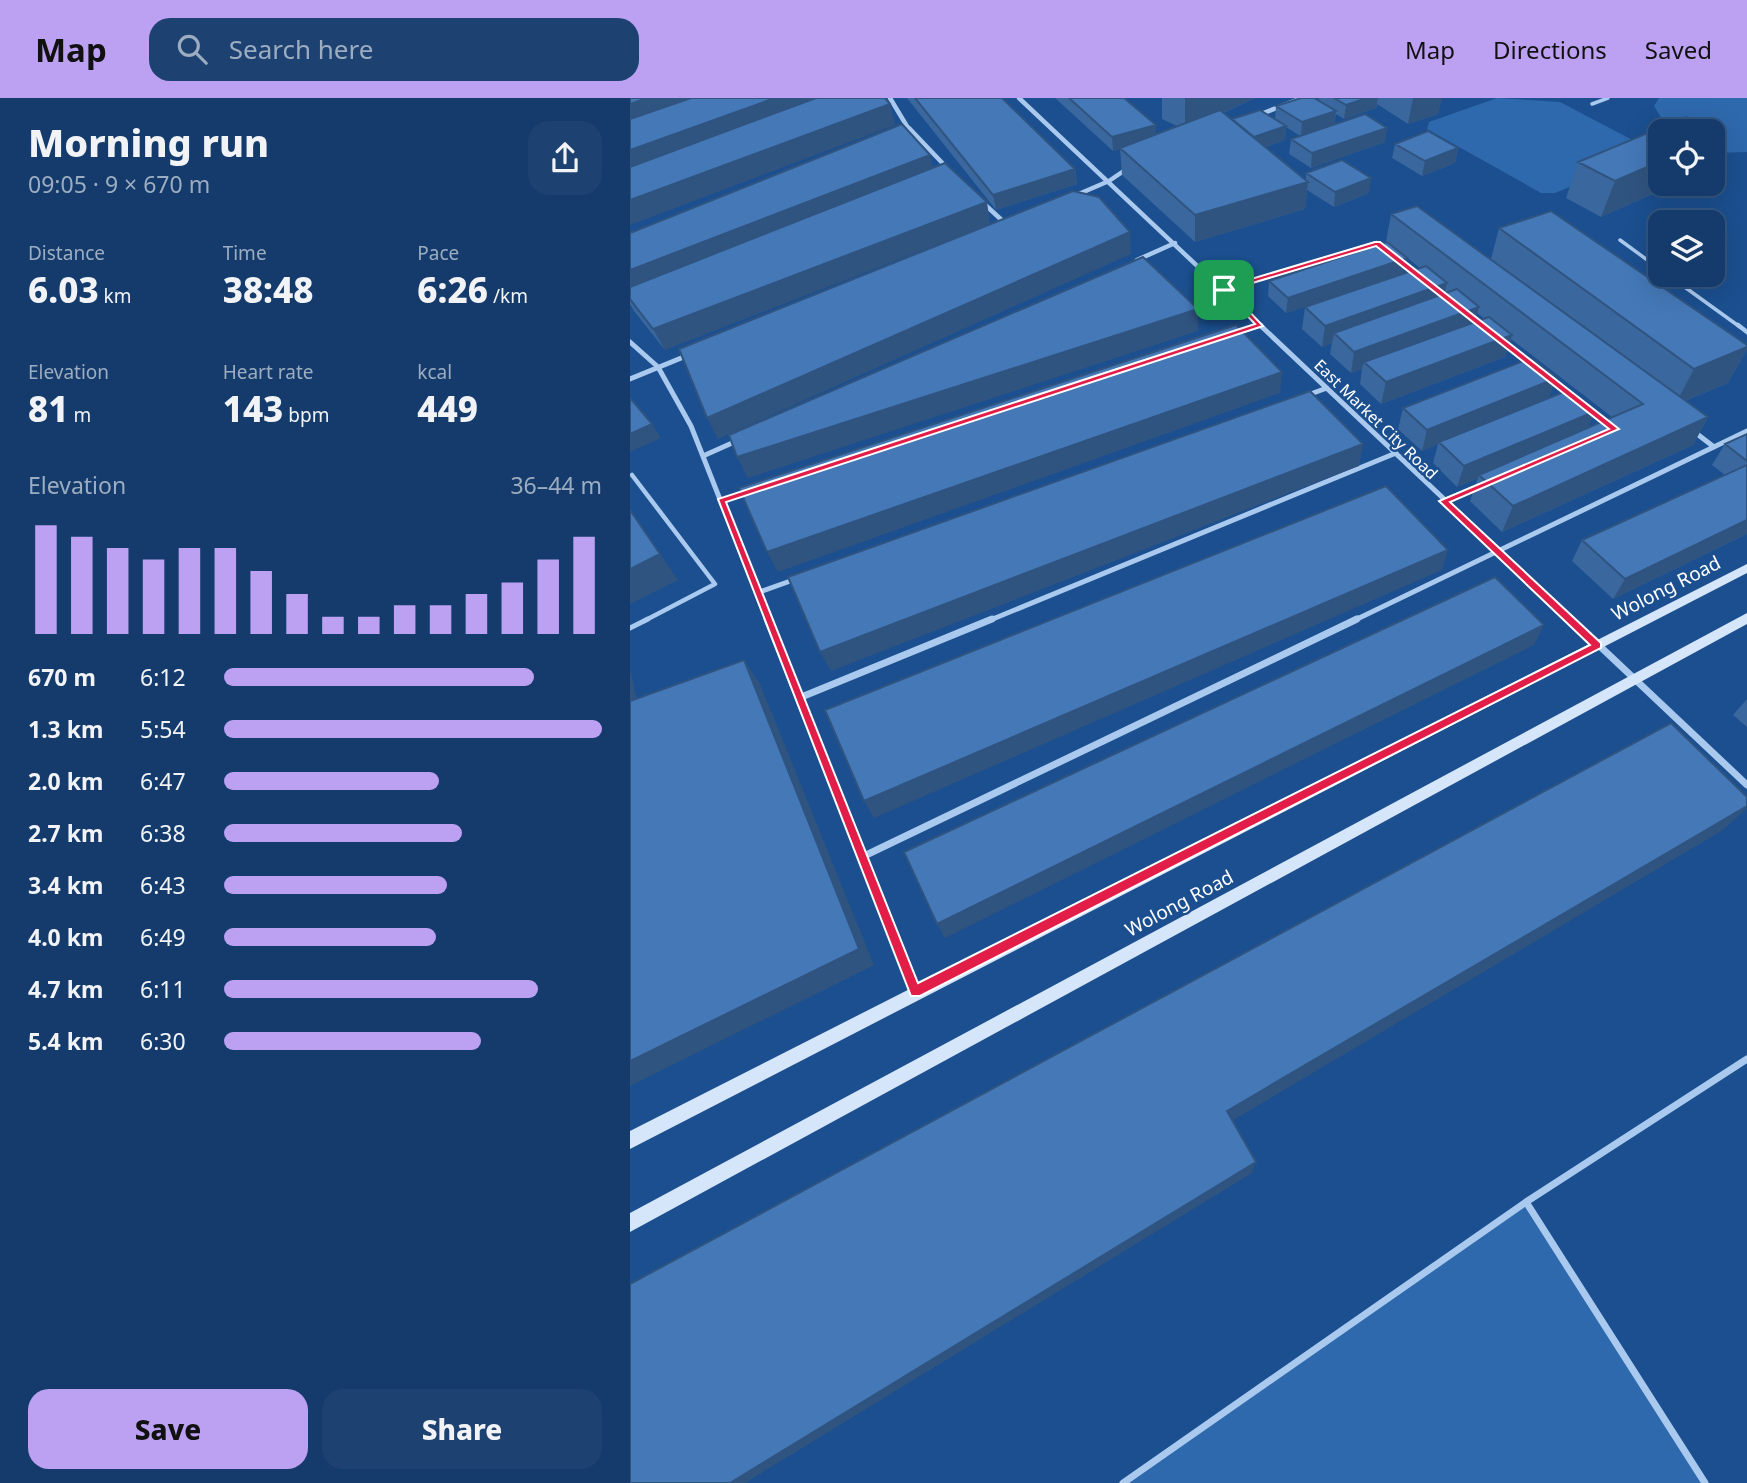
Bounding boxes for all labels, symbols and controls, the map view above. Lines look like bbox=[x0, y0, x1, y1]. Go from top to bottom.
search box bbox=[149, 18, 639, 81]
text: Map bbox=[35, 27, 107, 72]
icon: search bbox=[173, 30, 211, 68]
text: Search here bbox=[229, 31, 373, 67]
text: Map bbox=[1405, 33, 1455, 66]
text: Directions bbox=[1493, 33, 1607, 66]
text: Saved bbox=[1645, 33, 1712, 66]
text: Morning run bbox=[28, 116, 269, 168]
map controls bbox=[1648, 119, 1725, 287]
button: locate bbox=[1648, 119, 1725, 196]
button: share bbox=[528, 121, 602, 195]
text: 09:05 · 9 × 670 m bbox=[28, 168, 210, 200]
button: layers bbox=[1648, 210, 1725, 287]
text: Distance bbox=[28, 240, 105, 266]
text: Time bbox=[223, 240, 267, 266]
text: Pace bbox=[417, 240, 459, 266]
pin bbox=[1194, 260, 1254, 320]
text: 6.03 bbox=[28, 266, 99, 313]
text: 38:48 bbox=[223, 266, 314, 313]
text: 6:26 bbox=[417, 266, 488, 313]
icon: arrive bbox=[1205, 271, 1243, 309]
text: km bbox=[99, 283, 132, 309]
text: /km bbox=[488, 283, 528, 309]
street label: East Market City Road bbox=[1309, 354, 1443, 484]
text: Elevation bbox=[28, 359, 109, 385]
text: Heart rate bbox=[223, 359, 313, 385]
text: kcal bbox=[417, 359, 452, 385]
text: 81 bbox=[28, 385, 68, 432]
text: 143 bbox=[223, 385, 283, 432]
text: 449 bbox=[417, 385, 478, 432]
text: m bbox=[68, 402, 91, 428]
text: bpm bbox=[283, 402, 329, 428]
text: Elevation bbox=[28, 469, 126, 501]
text: 36–44 m bbox=[510, 469, 602, 501]
street label: Wolong Road bbox=[1607, 549, 1725, 627]
text: 670 m bbox=[28, 661, 96, 693]
text: 6:12 bbox=[140, 661, 186, 693]
text: 1.3 km bbox=[28, 713, 103, 745]
text: 5:54 bbox=[140, 713, 186, 745]
text: 2.0 km bbox=[28, 765, 103, 797]
text: 6:47 bbox=[140, 765, 186, 797]
text: 2.7 km bbox=[28, 817, 103, 849]
text: 6:38 bbox=[140, 817, 186, 849]
street label: Wolong Road bbox=[1120, 864, 1238, 942]
text: 3.4 km bbox=[28, 869, 103, 901]
text: 6:43 bbox=[140, 869, 186, 901]
text: 4.0 km bbox=[28, 921, 103, 953]
text: 6:49 bbox=[140, 921, 186, 953]
text: 4.7 km bbox=[28, 973, 103, 1005]
text: 6:11 bbox=[140, 973, 186, 1005]
text: 5.4 km bbox=[28, 1025, 103, 1057]
text: 6:30 bbox=[140, 1025, 186, 1057]
button: Save bbox=[28, 1389, 308, 1469]
button: Share bbox=[322, 1389, 602, 1469]

